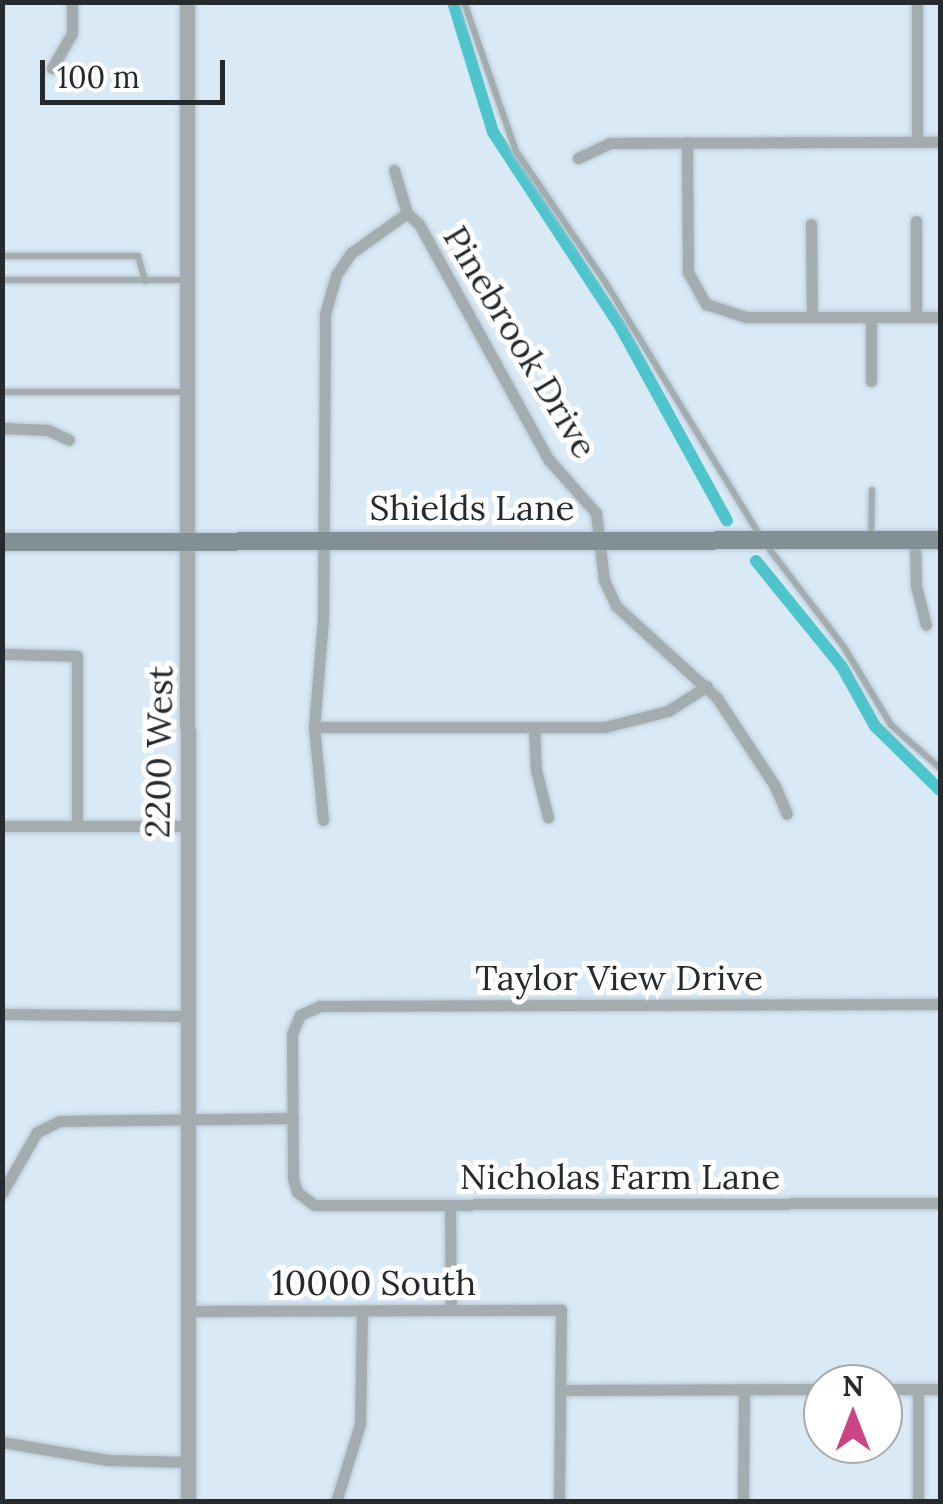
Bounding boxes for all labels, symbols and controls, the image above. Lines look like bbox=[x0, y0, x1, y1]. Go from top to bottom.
scale bar bbox=[45, 40, 230, 102]
text: 100 m bbox=[57, 58, 140, 96]
street label: Pinebrook Drive bbox=[434, 218, 606, 466]
street label: Shields Lane bbox=[370, 487, 574, 529]
street label: 2200 West bbox=[136, 665, 182, 839]
street label: Taylor View Drive bbox=[475, 957, 763, 999]
street label: Nicholas Farm Lane bbox=[460, 1156, 780, 1198]
street label: 10000 South bbox=[272, 1262, 476, 1304]
north arrow bbox=[803, 1364, 903, 1464]
text: N bbox=[842, 1368, 864, 1404]

